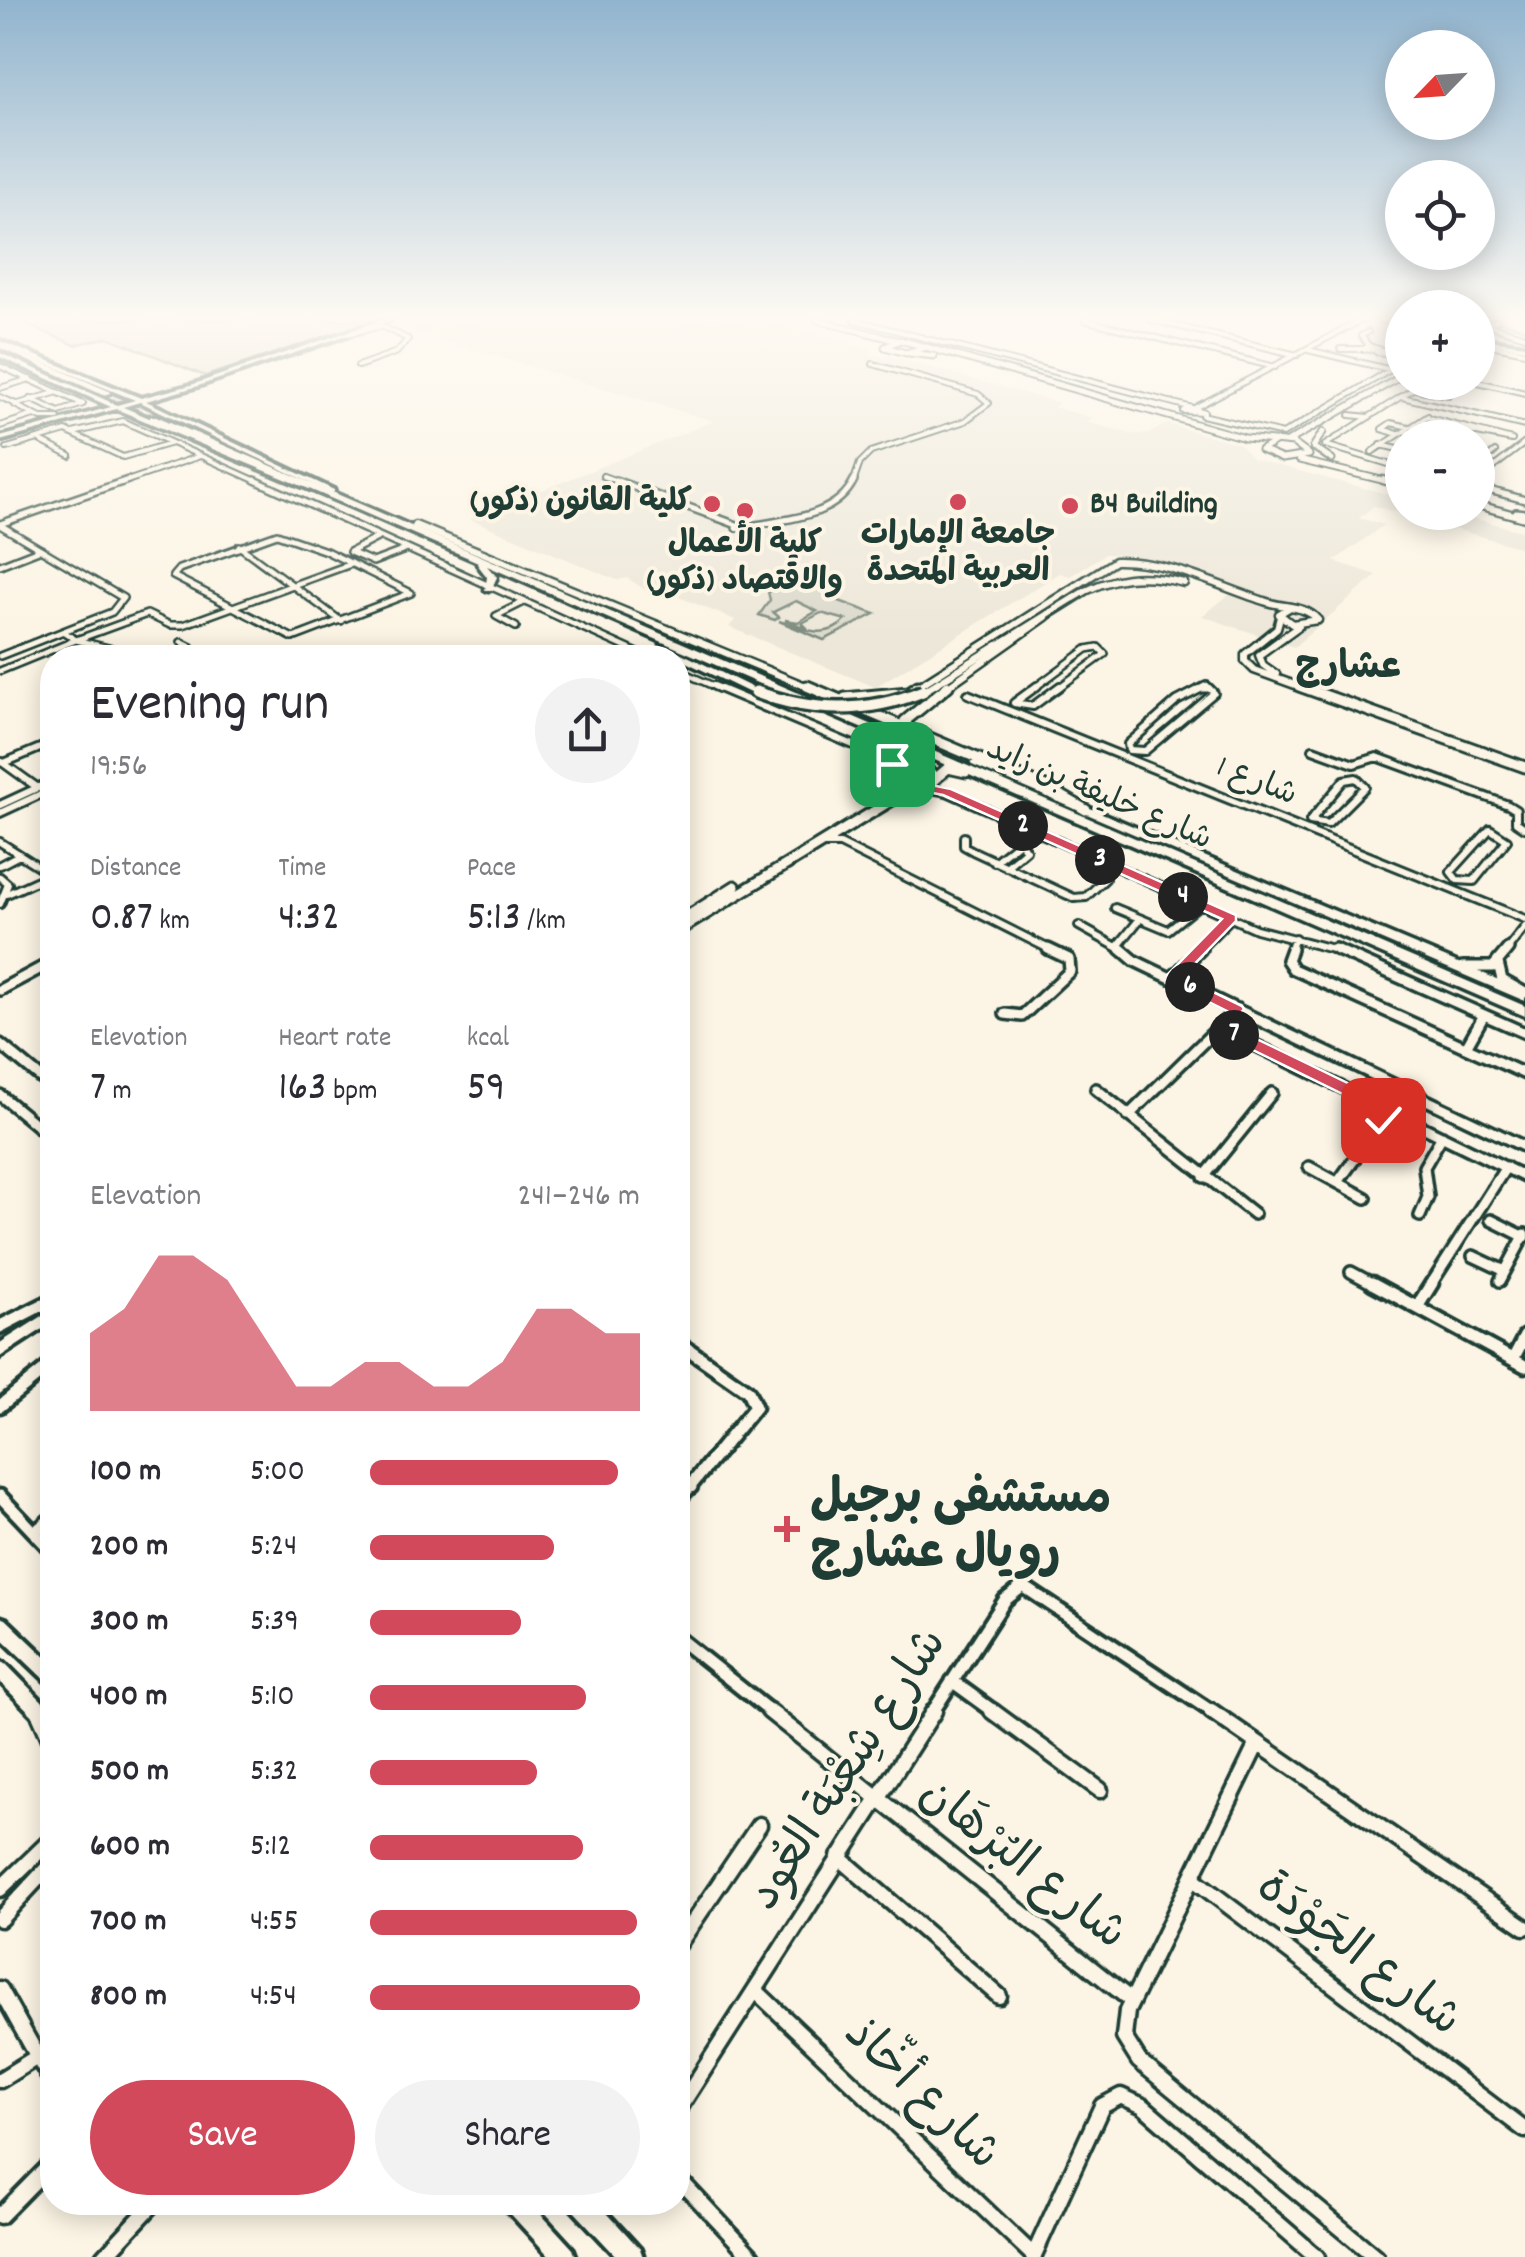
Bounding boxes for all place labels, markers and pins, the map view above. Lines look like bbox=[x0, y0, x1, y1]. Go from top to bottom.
place label: كلية القانون (ذكور) bbox=[470, 481, 692, 527]
place label: B4 Building bbox=[1090, 483, 1218, 529]
marker: جامعة الإمارات العربية المتحدة bbox=[947, 491, 969, 513]
marker: كلية القانون (ذكور) bbox=[701, 493, 723, 515]
marker: B4 Building bbox=[1059, 495, 1081, 517]
marker: كلية الأعمال والاقتصاد (ذكور) bbox=[734, 500, 756, 522]
place label: جامعة الإمارات العربية المتحدة bbox=[861, 514, 1055, 597]
place label: كلية الأعمال والاقتصاد (ذكور) bbox=[647, 520, 843, 606]
pin bbox=[850, 722, 935, 807]
pin: 2 bbox=[998, 801, 1048, 851]
pin: 3 bbox=[1075, 835, 1125, 885]
pin: 4 bbox=[1158, 872, 1208, 922]
pin: 6 bbox=[1165, 962, 1215, 1012]
pin: 7 bbox=[1209, 1010, 1259, 1060]
pin bbox=[1341, 1078, 1426, 1163]
place label: مستشفى برجيل رويال عشارج bbox=[810, 1467, 1111, 1591]
marker: مستشفى برجيل رويال عشارج bbox=[774, 1516, 800, 1542]

